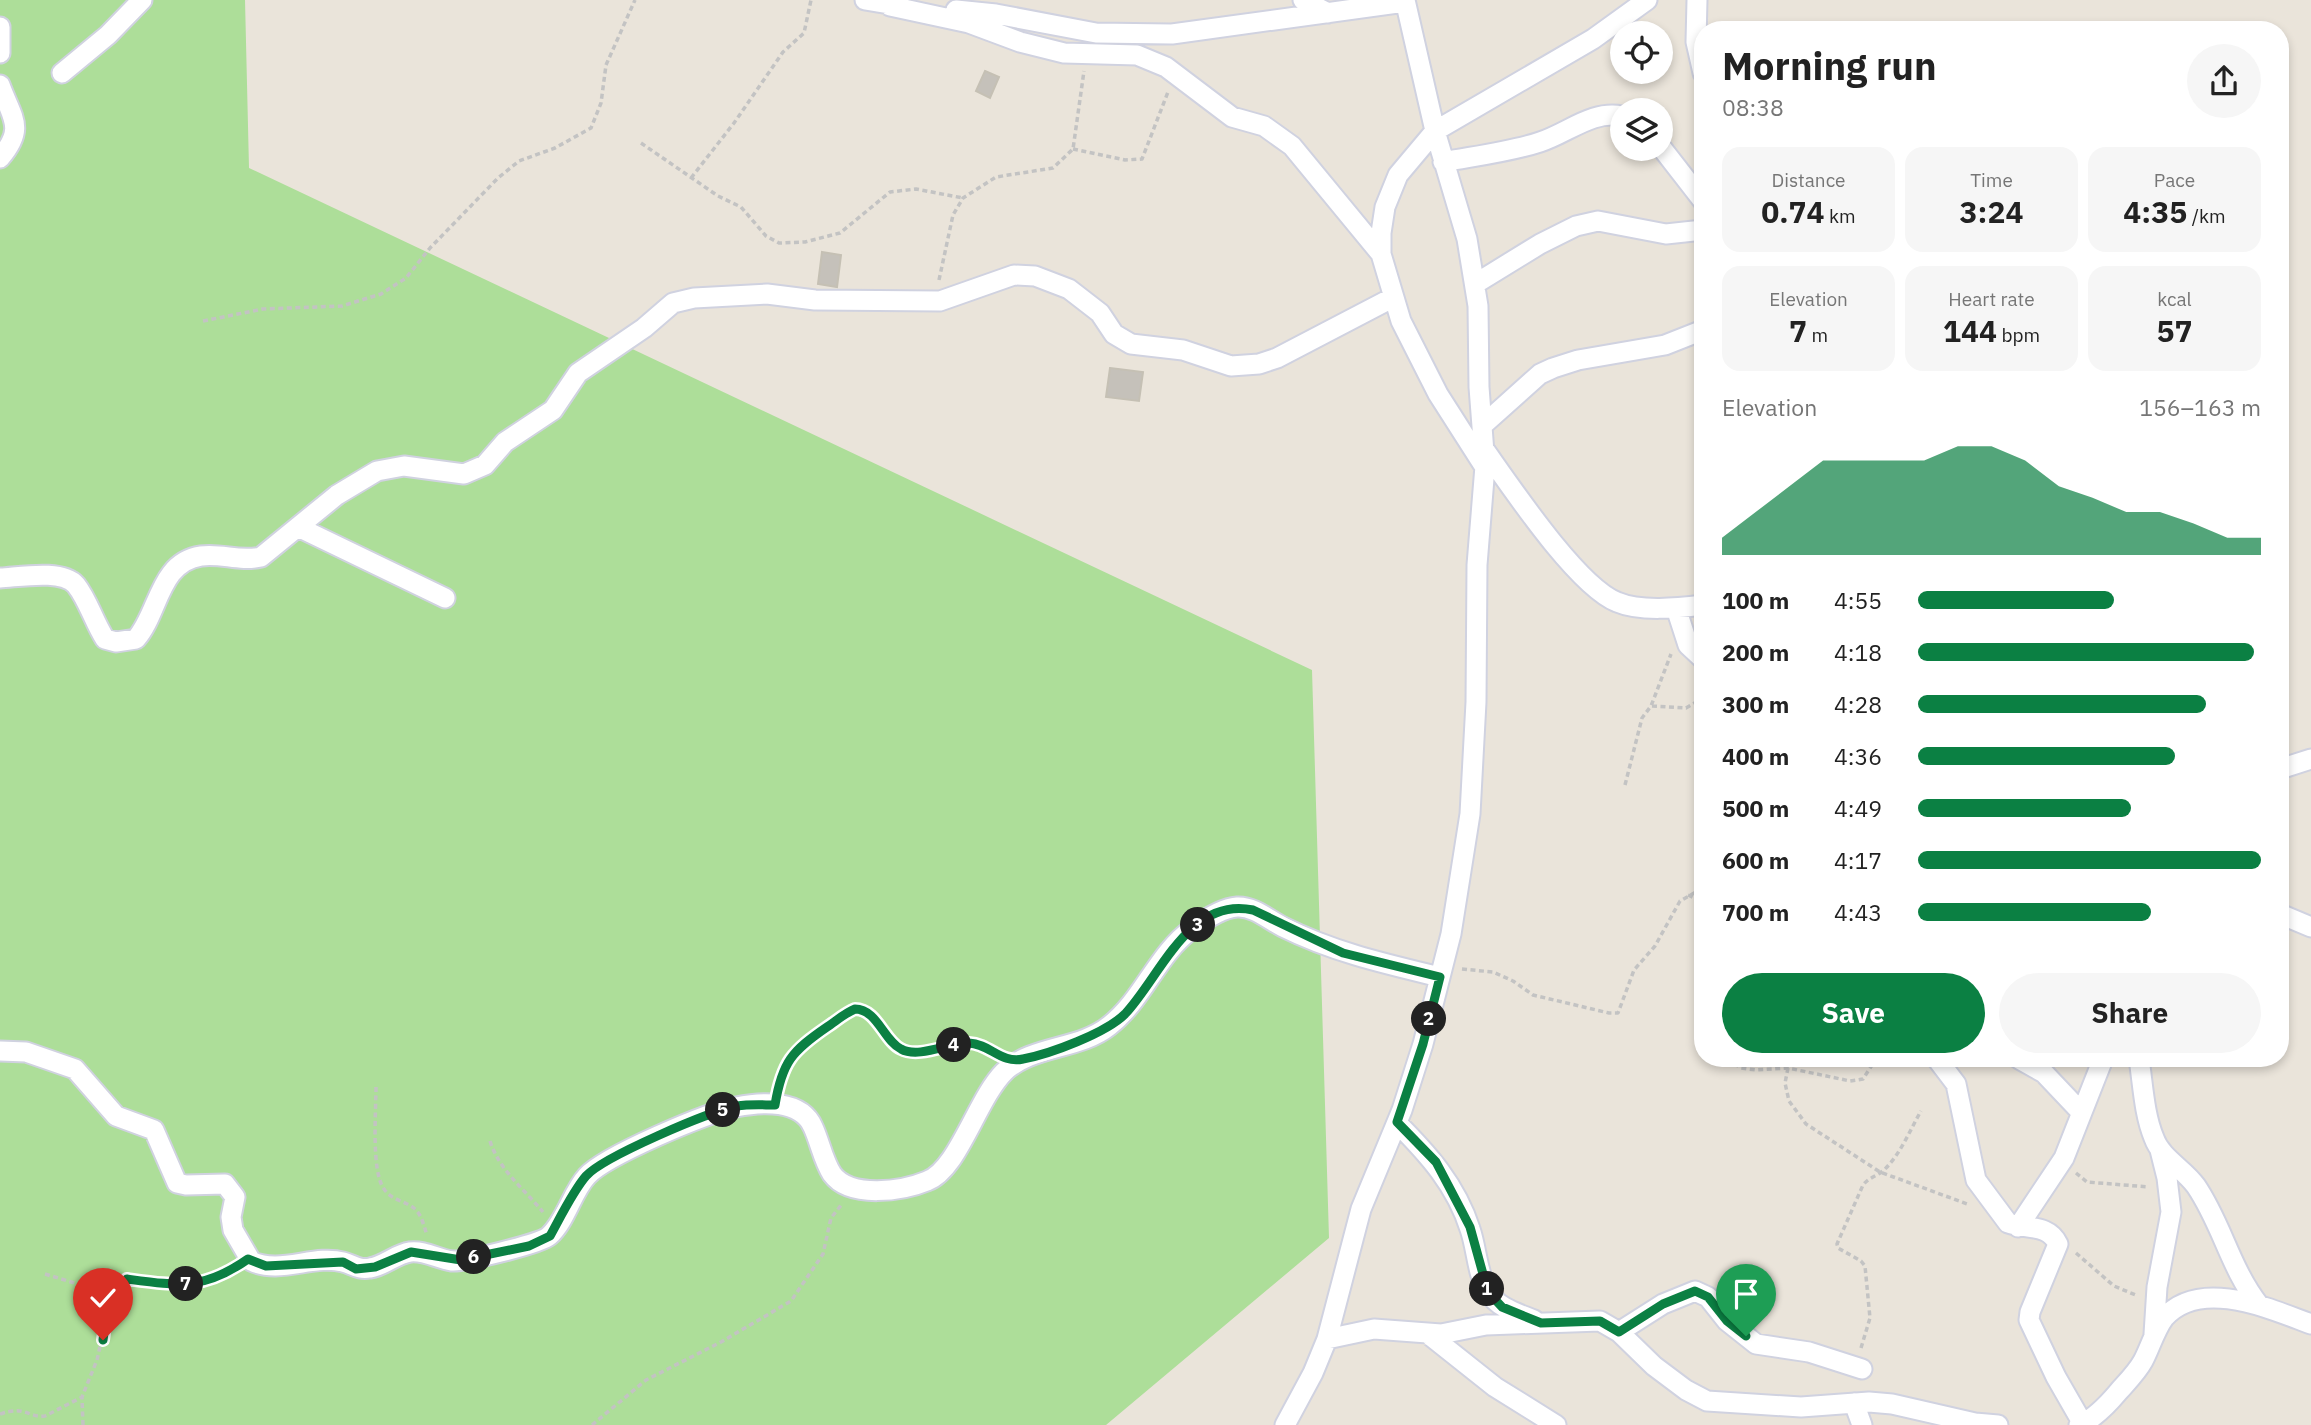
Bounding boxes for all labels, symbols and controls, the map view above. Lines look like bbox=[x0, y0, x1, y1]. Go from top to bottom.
map controls bbox=[1610, 21, 1673, 161]
button: locate bbox=[1610, 21, 1673, 84]
text: Morning run bbox=[1722, 41, 1937, 90]
button: share bbox=[2187, 44, 2261, 118]
text: 08:38 bbox=[1722, 92, 1784, 122]
button: layers bbox=[1610, 98, 1673, 161]
text: Distance bbox=[1771, 168, 1846, 192]
text: Time bbox=[1970, 168, 2013, 192]
text: Pace bbox=[2154, 168, 2195, 192]
text: 0.74 bbox=[1761, 192, 1825, 231]
text: 3:24 bbox=[1960, 192, 2023, 231]
text: 4:35 bbox=[2123, 192, 2187, 231]
text: km bbox=[1825, 204, 1856, 228]
text: /km bbox=[2187, 204, 2226, 228]
text: Elevation bbox=[1769, 287, 1848, 311]
text: Heart rate bbox=[1948, 287, 2035, 311]
text: kcal bbox=[2157, 287, 2192, 311]
text: 7 bbox=[1789, 311, 1807, 350]
text: 144 bbox=[1943, 311, 1997, 350]
text: 57 bbox=[2157, 311, 2193, 350]
text: m bbox=[1807, 323, 1828, 347]
text: bpm bbox=[1997, 323, 2040, 347]
text: Elevation bbox=[1722, 392, 1817, 422]
text: 156–163 m bbox=[2139, 392, 2261, 422]
text: 100 m bbox=[1722, 585, 1789, 615]
text: 4:55 bbox=[1834, 585, 1882, 615]
text: 200 m bbox=[1722, 637, 1789, 667]
text: 4:18 bbox=[1834, 637, 1882, 667]
text: 300 m bbox=[1722, 689, 1789, 719]
text: 4:28 bbox=[1834, 689, 1882, 719]
text: 400 m bbox=[1722, 741, 1789, 771]
text: 4:36 bbox=[1834, 741, 1882, 771]
text: 500 m bbox=[1722, 793, 1789, 823]
text: 4:49 bbox=[1834, 793, 1882, 823]
text: 600 m bbox=[1722, 845, 1789, 875]
text: 4:17 bbox=[1834, 845, 1882, 875]
text: 700 m bbox=[1722, 897, 1789, 927]
text: 4:43 bbox=[1834, 897, 1882, 927]
pin: 3 bbox=[1180, 908, 1216, 942]
text: 3 bbox=[1192, 912, 1203, 936]
button: Save bbox=[1722, 973, 1985, 1053]
button: Share bbox=[1999, 973, 2261, 1053]
pin: 2 bbox=[1412, 1002, 1446, 1036]
text: 2 bbox=[1423, 1006, 1434, 1030]
pin: 4 bbox=[936, 1028, 972, 1062]
text: 4 bbox=[948, 1032, 959, 1056]
pin: 5 bbox=[706, 1092, 740, 1128]
text: 5 bbox=[717, 1097, 728, 1121]
pin: 6 bbox=[456, 1240, 491, 1274]
text: 6 bbox=[468, 1244, 479, 1268]
pin bbox=[1716, 1264, 1776, 1336]
pin: 7 bbox=[168, 1266, 204, 1302]
pin bbox=[73, 1268, 133, 1340]
text: 7 bbox=[180, 1271, 191, 1295]
pin: 1 bbox=[1470, 1272, 1504, 1306]
icon: arrive bbox=[1727, 1275, 1765, 1313]
text: 1 bbox=[1481, 1276, 1492, 1300]
icon: check bbox=[84, 1279, 122, 1317]

